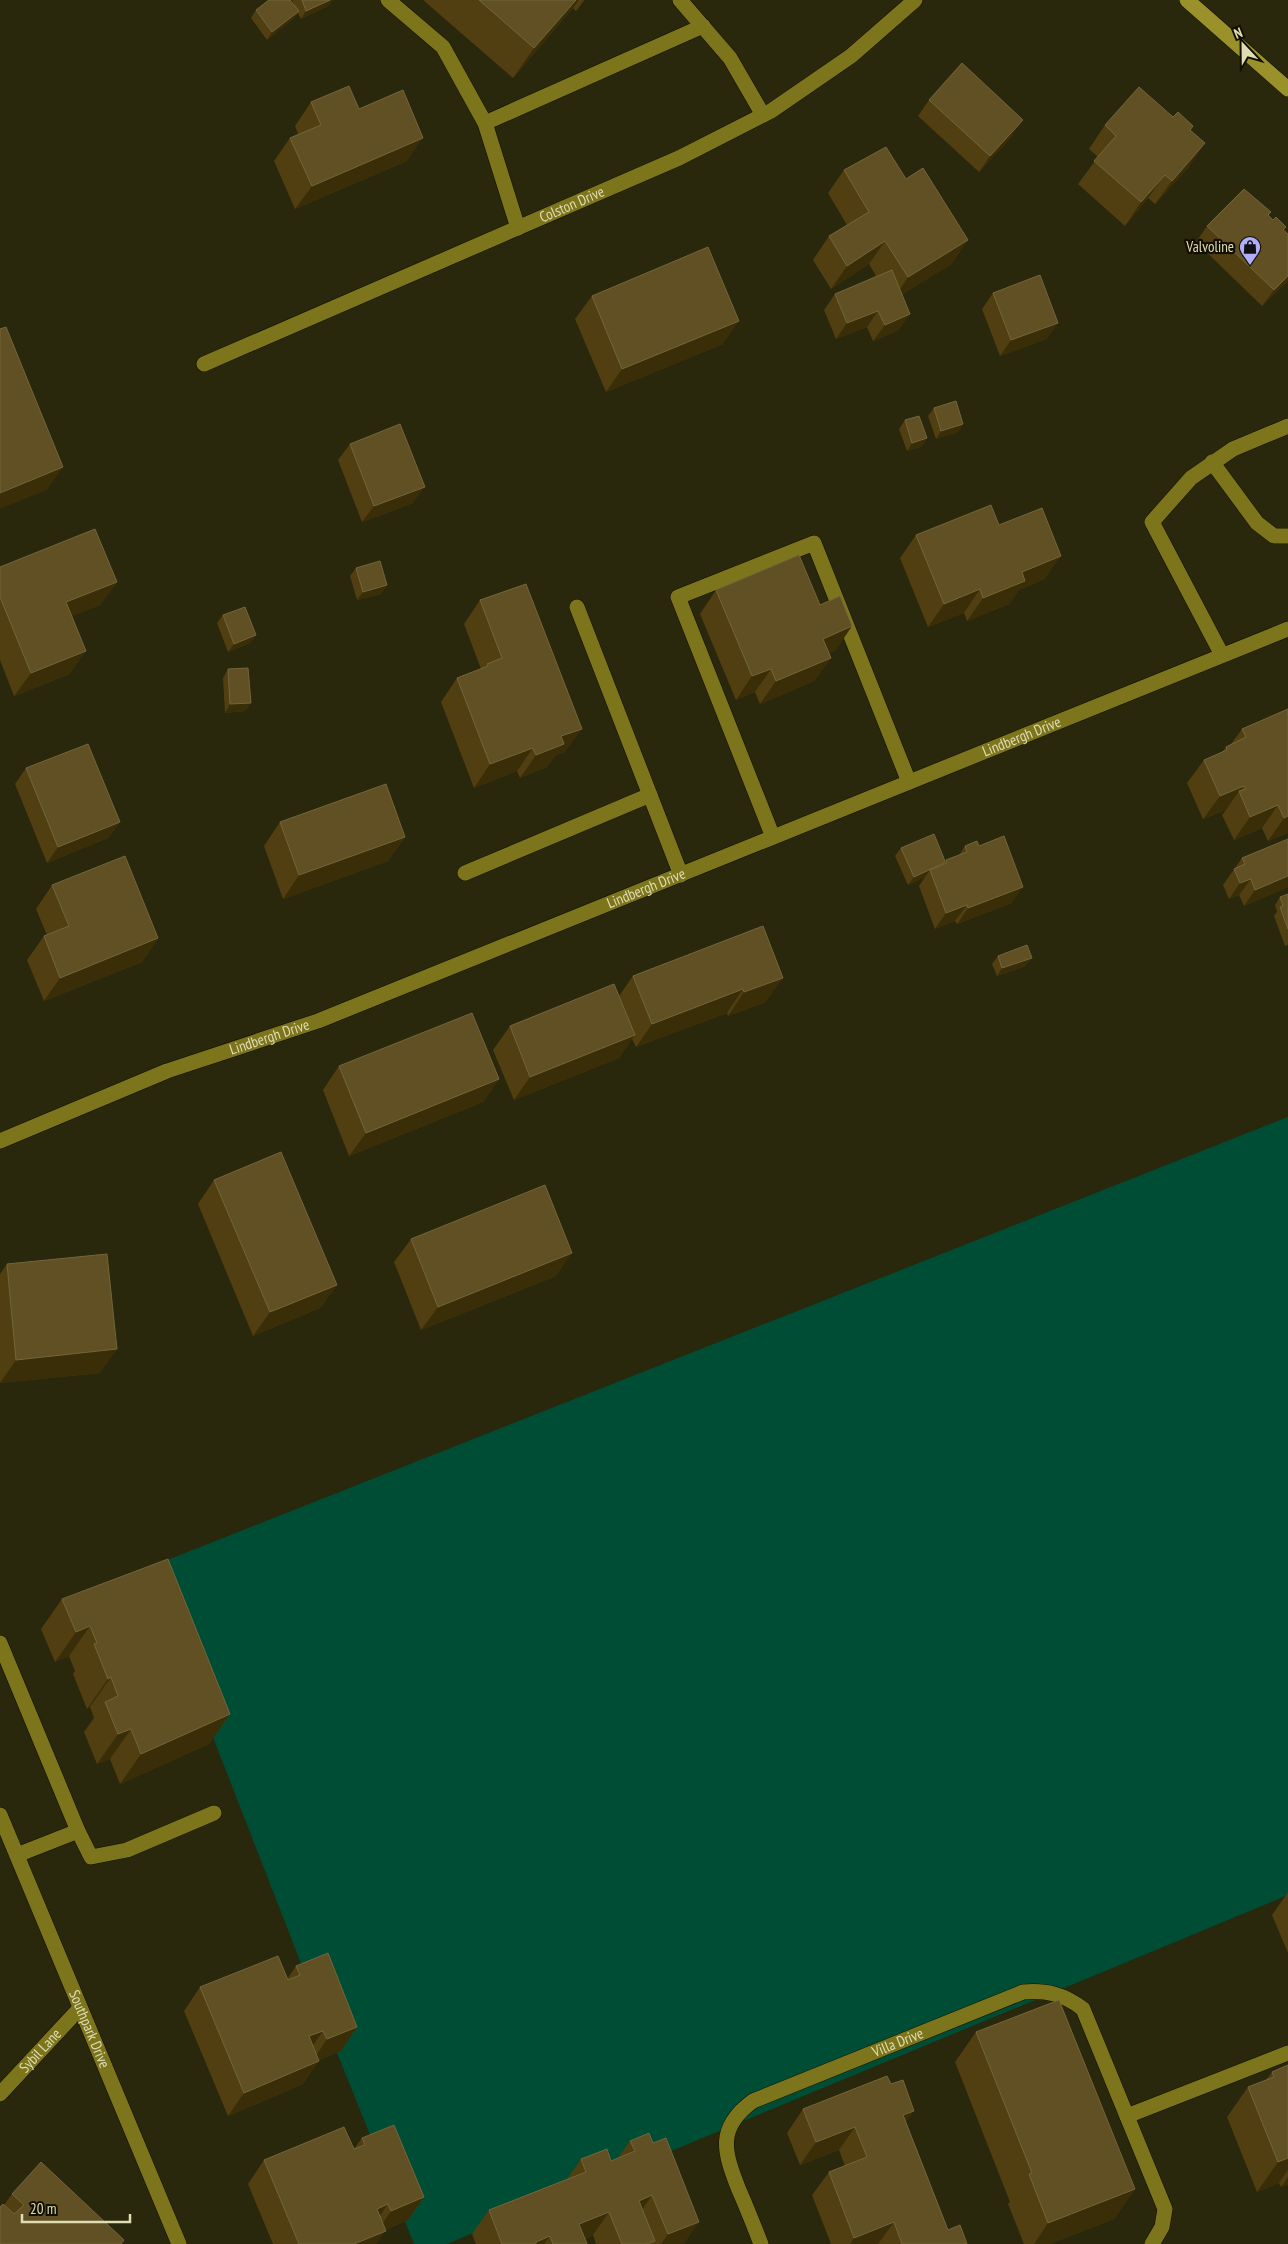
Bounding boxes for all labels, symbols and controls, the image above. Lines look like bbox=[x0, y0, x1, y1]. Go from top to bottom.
north arrow bbox=[1218, 20, 1268, 70]
text: N bbox=[1231, 23, 1245, 43]
street label: Colston Drive bbox=[536, 182, 607, 226]
shop icon: Valvoline bbox=[1238, 235, 1262, 266]
place label: Valvoline bbox=[1185, 237, 1234, 256]
street label: Lindbergh Drive bbox=[979, 712, 1063, 761]
street label: Lindbergh Drive bbox=[604, 864, 688, 912]
street label: Lindbergh Drive bbox=[227, 1015, 312, 1059]
street label: Southpark Drive bbox=[65, 1987, 115, 2071]
street label: Villa Drive bbox=[868, 2023, 926, 2061]
street label: Sybil Lane bbox=[15, 2024, 65, 2076]
scale bar bbox=[22, 2192, 130, 2224]
text: 20 m bbox=[30, 2199, 56, 2218]

